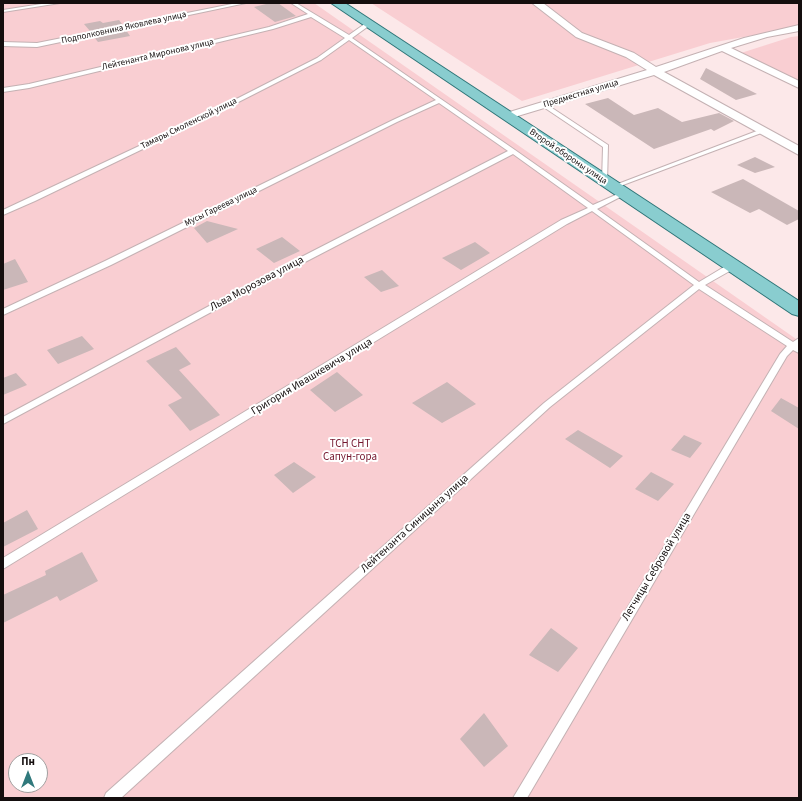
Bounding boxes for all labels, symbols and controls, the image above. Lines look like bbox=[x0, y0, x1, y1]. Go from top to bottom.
street label: Подполковника Яковлева улица bbox=[61, 9, 187, 47]
street label: Лейтенанта Миронова улица bbox=[101, 37, 215, 73]
street label: Предместная улица bbox=[542, 77, 620, 111]
street label: Тамары Смоленской улица bbox=[139, 96, 239, 152]
street label: Второй обороны улица bbox=[527, 127, 609, 187]
street label: Мусы Гареева улица bbox=[183, 185, 259, 229]
street label: Льва Морозова улица bbox=[208, 254, 306, 314]
street label: Григория Ивашкевича улица bbox=[249, 336, 375, 418]
park label: ТСН СНТ Сапун-гора bbox=[323, 438, 377, 464]
street label: Лейтенанта Синицына улица bbox=[358, 472, 472, 576]
street label: Летчицы Себровой улица bbox=[620, 511, 694, 623]
north arrow bbox=[8, 753, 48, 793]
text: Пн bbox=[21, 754, 35, 769]

